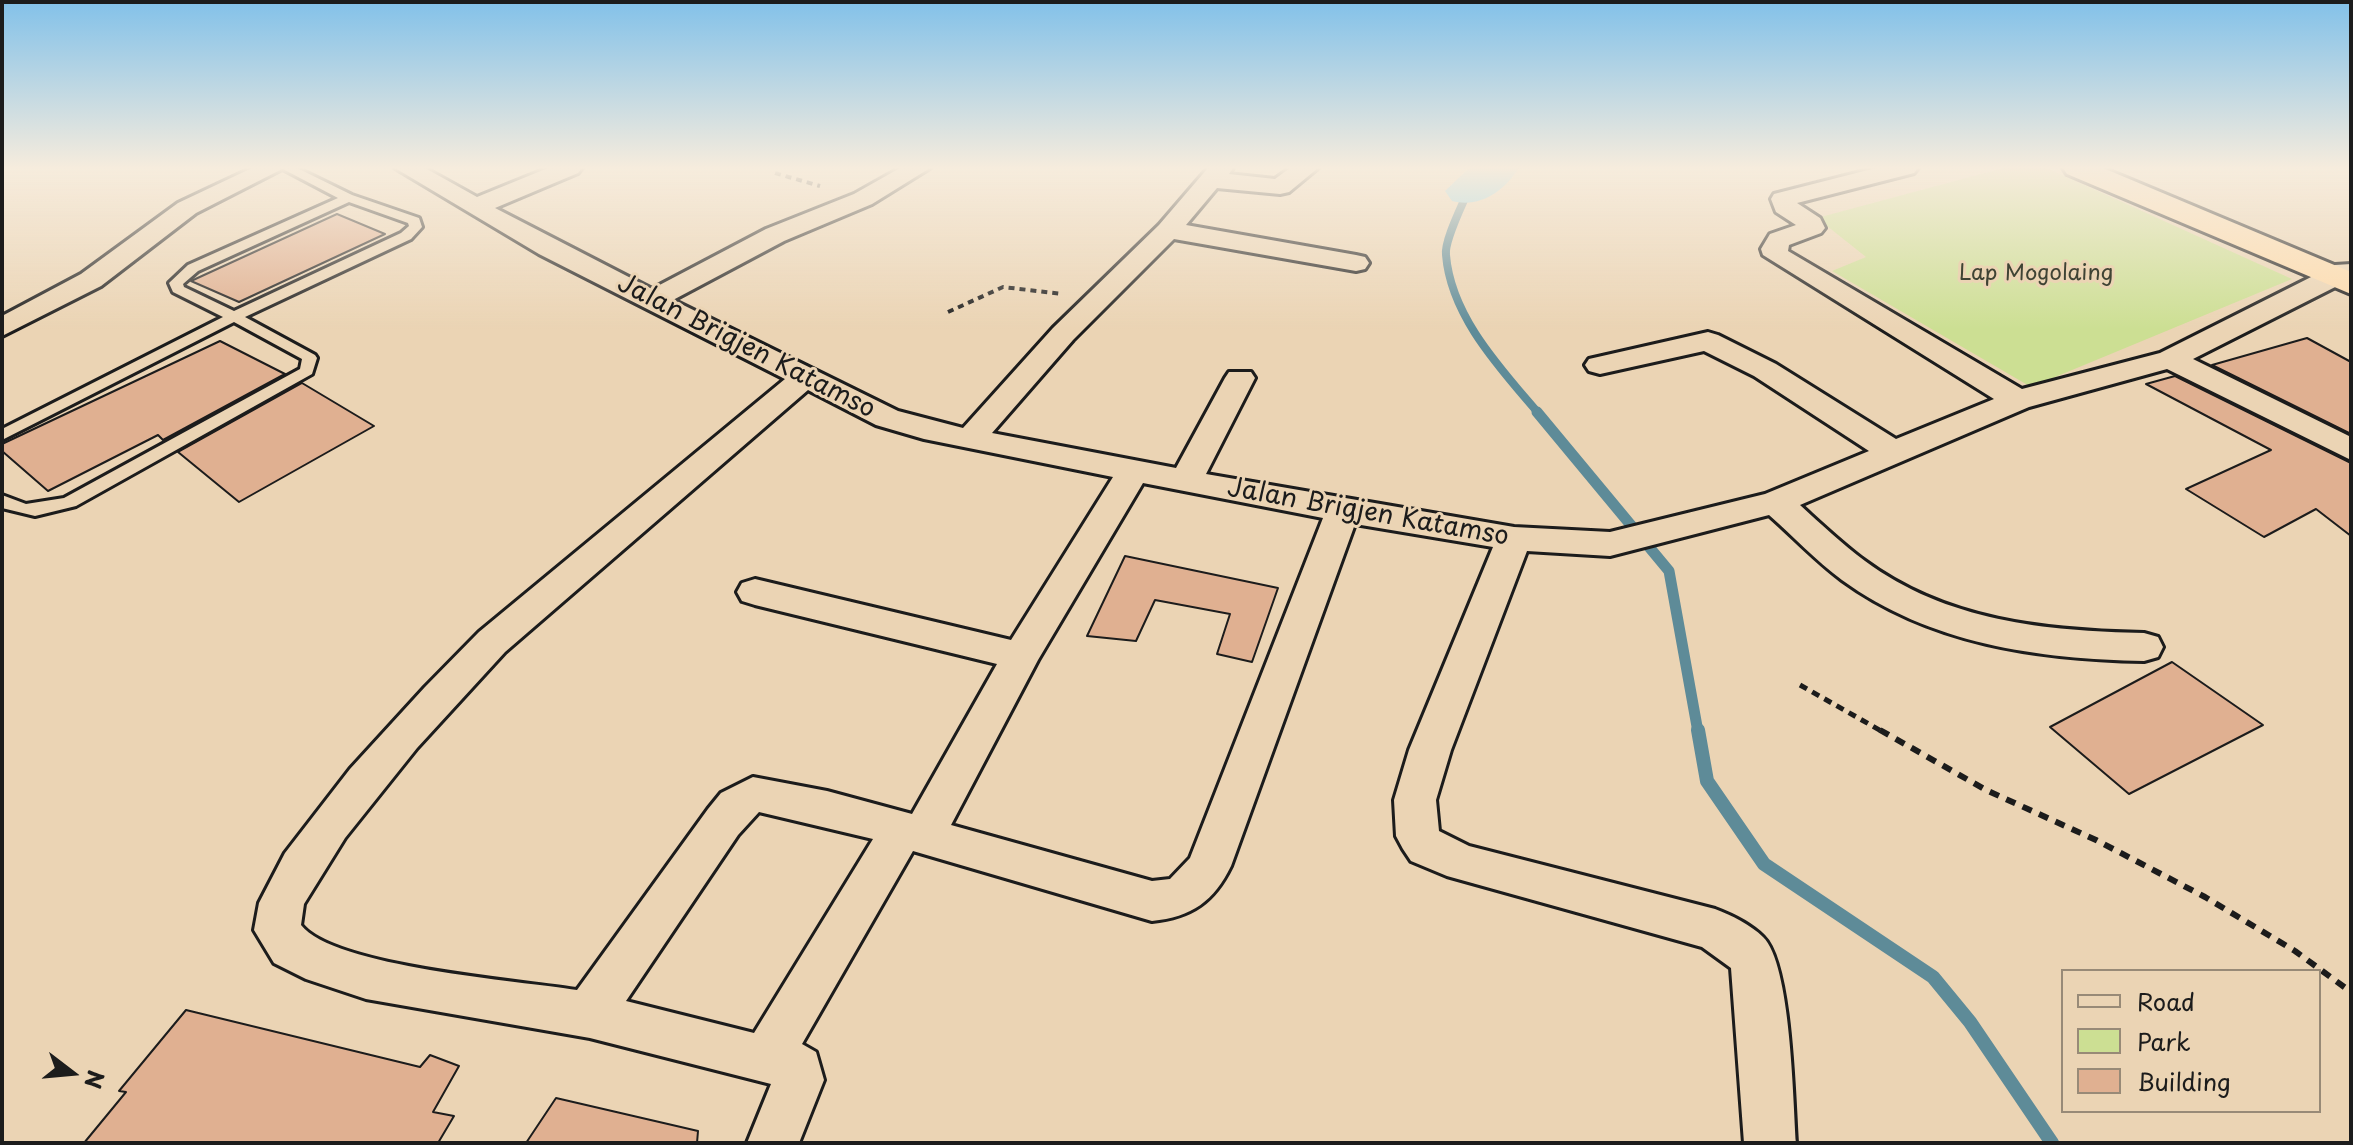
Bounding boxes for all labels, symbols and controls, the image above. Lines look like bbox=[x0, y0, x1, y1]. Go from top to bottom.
park label: Lap Mogolaing bbox=[1959, 261, 2113, 287]
street label: Jalan Brigjen Katamso bbox=[612, 268, 880, 426]
street label: Jalan Brigjen Katamso bbox=[1225, 473, 1511, 553]
legend bbox=[2061, 969, 2321, 1113]
text: Road bbox=[2137, 983, 2195, 1019]
text: Park bbox=[2137, 1023, 2191, 1059]
north arrow bbox=[32, 1033, 112, 1113]
text: Building bbox=[2137, 1063, 2231, 1099]
text: N bbox=[77, 1067, 114, 1093]

